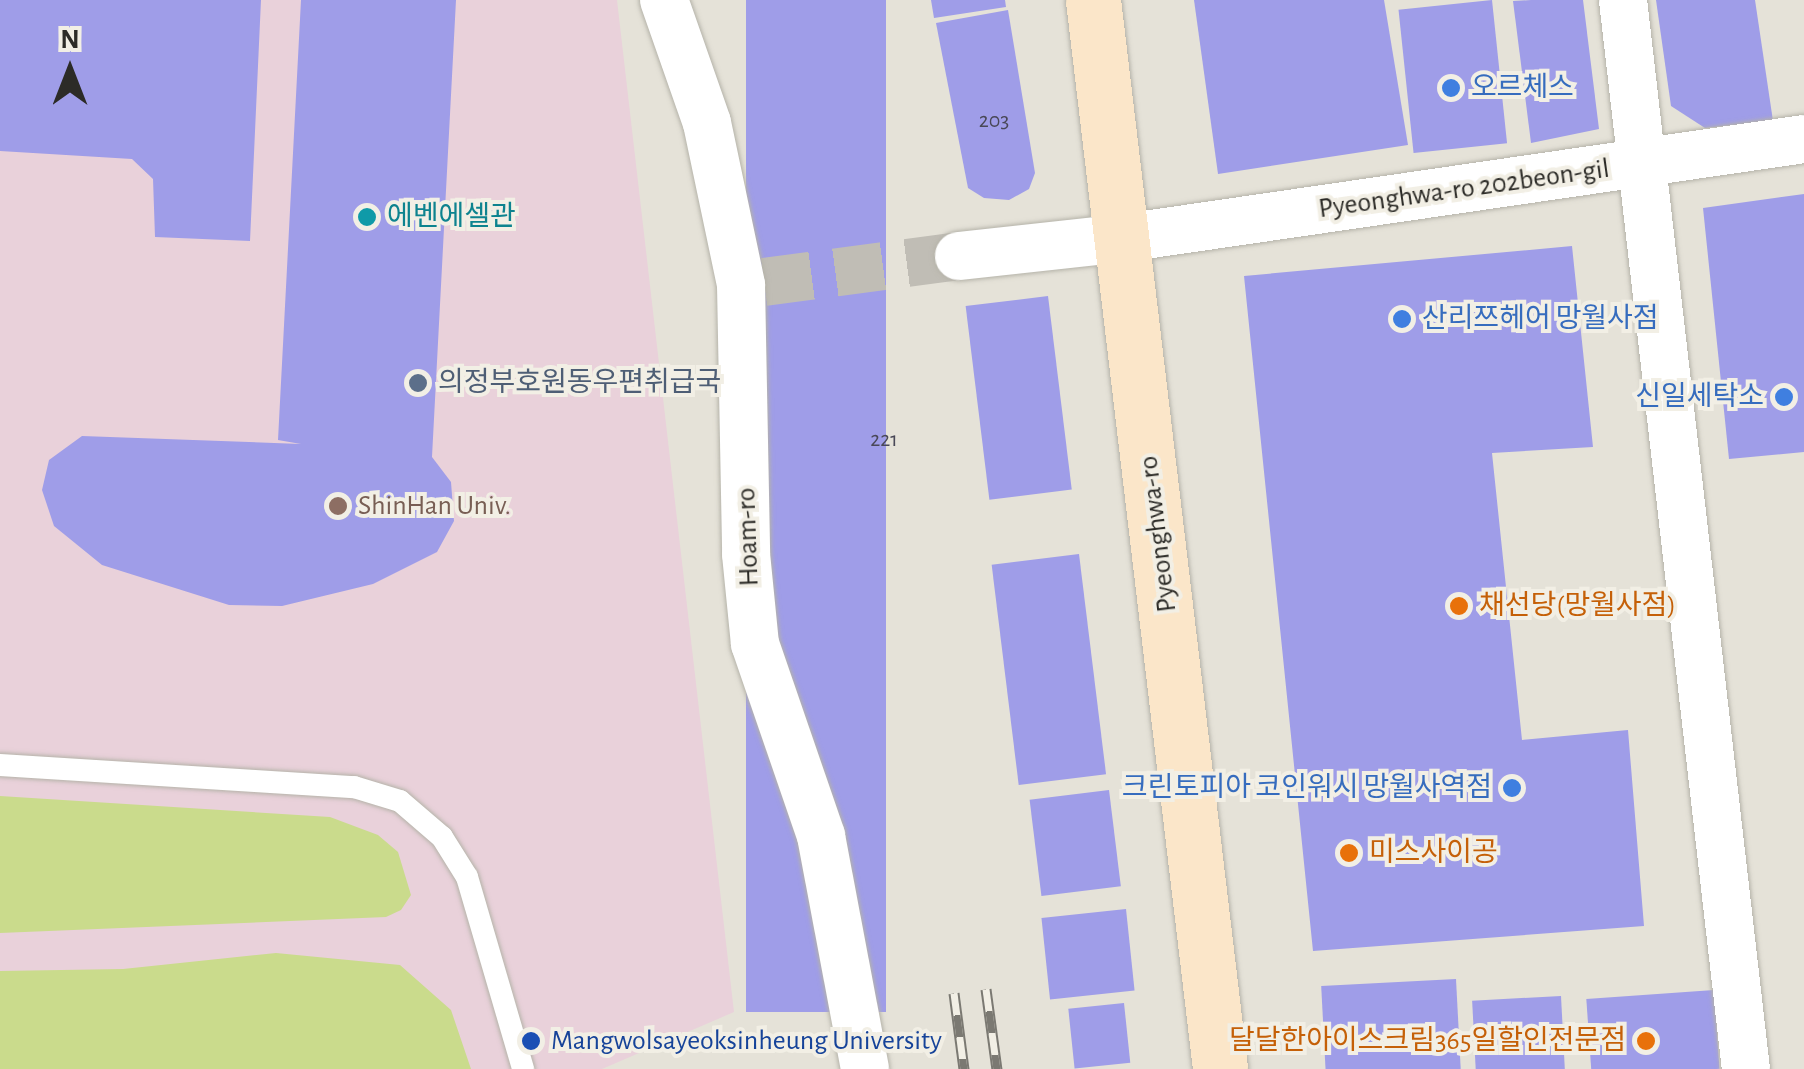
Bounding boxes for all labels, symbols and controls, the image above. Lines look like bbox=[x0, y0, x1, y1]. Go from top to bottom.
north arrow bbox=[20, 20, 120, 120]
text: N bbox=[60, 26, 80, 54]
place label: 오르체스 bbox=[1471, 71, 1574, 105]
marker: 오르체스 bbox=[1440, 77, 1462, 99]
house number: 203 bbox=[979, 108, 1009, 134]
street label: Pyeonghwa-ro 202beon-gil bbox=[1316, 152, 1612, 226]
place label: 에벤에셀관 bbox=[387, 200, 516, 234]
marker: 에벤에셀관 bbox=[356, 206, 378, 228]
place label: 산리쯔헤어 망월사점 bbox=[1422, 302, 1658, 336]
marker: 산리쯔헤어 망월사점 bbox=[1391, 308, 1413, 330]
place label: 의정부호원동우편취급국 bbox=[438, 366, 721, 400]
marker: 의정부호원동우편취급국 bbox=[407, 372, 429, 394]
place label: 신일세탁소 bbox=[1635, 380, 1764, 414]
marker: 신일세탁소 bbox=[1773, 386, 1795, 408]
house number: 221 bbox=[870, 427, 898, 453]
street label: Pyeonghwa-ro bbox=[1132, 454, 1184, 614]
street label: Hoam-ro bbox=[729, 487, 767, 587]
place label: ShinHan Univ. bbox=[358, 489, 511, 523]
marker: ShinHan Univ. bbox=[327, 495, 349, 517]
place label: 채선당(망월사점) bbox=[1479, 589, 1676, 623]
marker: 채선당(망월사점) bbox=[1448, 595, 1470, 617]
place label: 크린토피아 코인워시 망월사역점 bbox=[1122, 771, 1492, 805]
marker: 크린토피아 코인워시 망월사역점 bbox=[1501, 777, 1523, 799]
place label: 미스사이공 bbox=[1369, 836, 1498, 870]
marker: 미스사이공 bbox=[1338, 842, 1360, 864]
place label: Mangwolsayeoksinheung University bbox=[551, 1024, 942, 1058]
place label: 달달한아이스크림365일할인전문점 bbox=[1229, 1024, 1626, 1058]
marker: Mangwolsayeoksinheung University bbox=[520, 1030, 542, 1052]
marker: 달달한아이스크림365일할인전문점 bbox=[1635, 1030, 1657, 1052]

